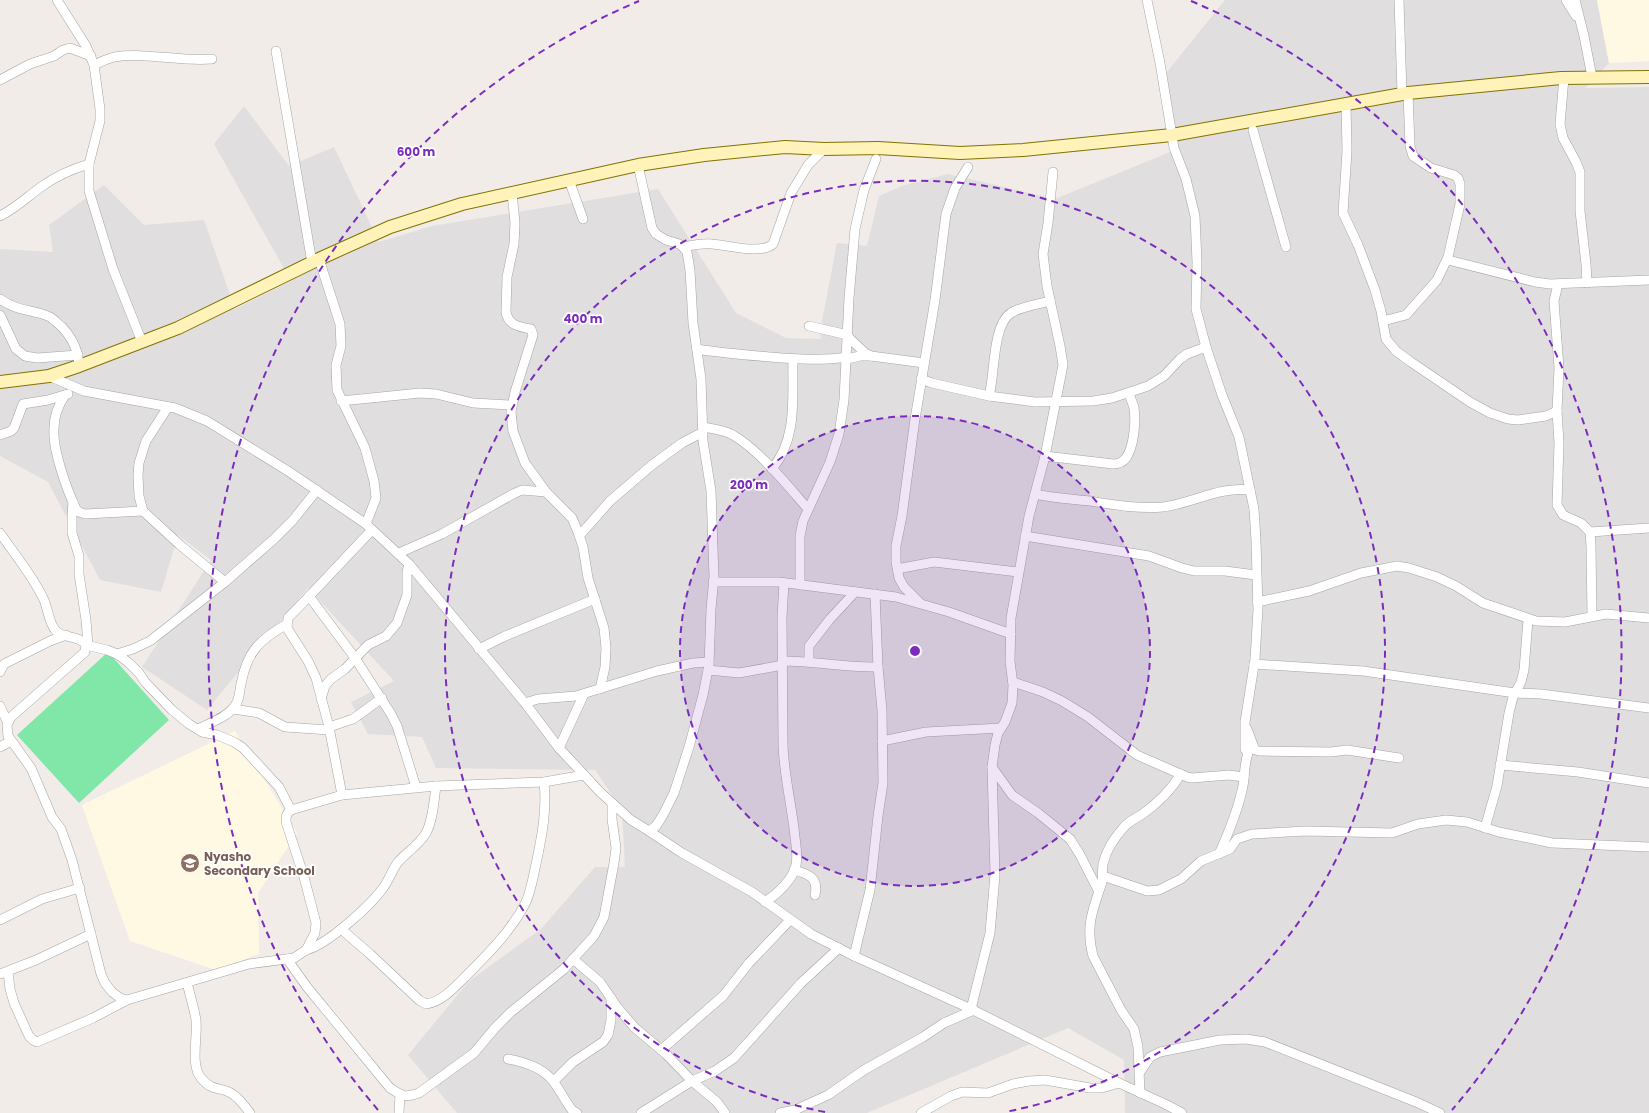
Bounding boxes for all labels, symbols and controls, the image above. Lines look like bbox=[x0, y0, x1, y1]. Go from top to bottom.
text: 600 m bbox=[397, 143, 436, 160]
text: 400 m bbox=[563, 310, 603, 327]
text: 200 m bbox=[730, 476, 768, 493]
centre of rings bbox=[908, 644, 922, 658]
place label: Nyasho Secondary School bbox=[204, 848, 315, 879]
school or university icon: Nyasho Secondary School bbox=[179, 852, 201, 874]

